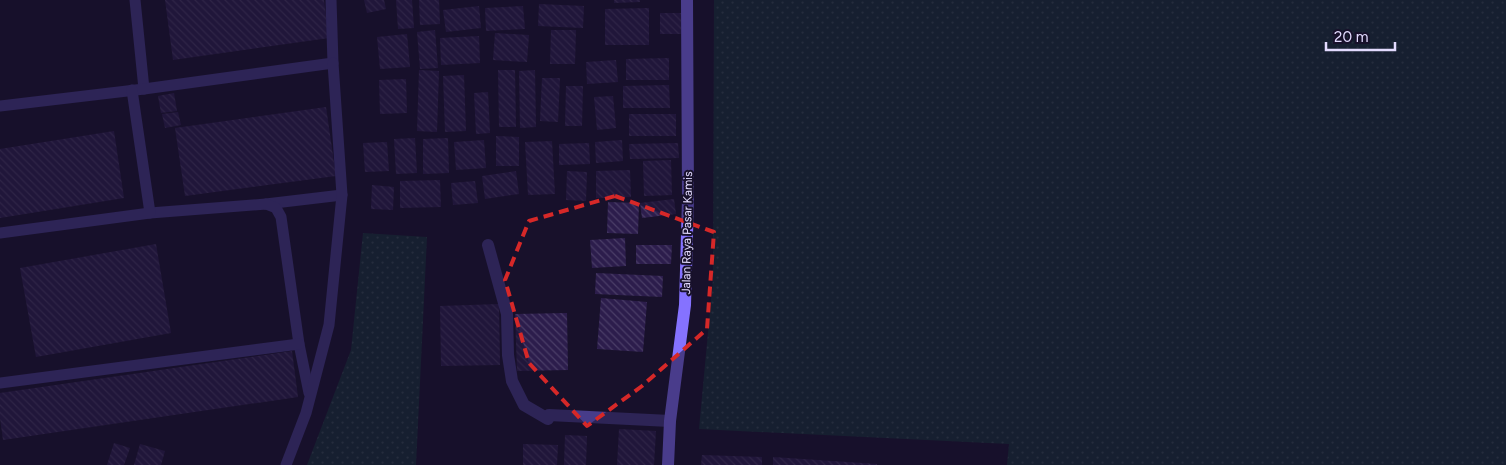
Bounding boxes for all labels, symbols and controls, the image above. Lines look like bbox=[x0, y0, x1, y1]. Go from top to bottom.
scale bar bbox=[1326, 20, 1395, 52]
text: 20 m bbox=[1334, 28, 1368, 46]
street label: Jalan Raya Pasar Kamis bbox=[679, 171, 695, 295]

